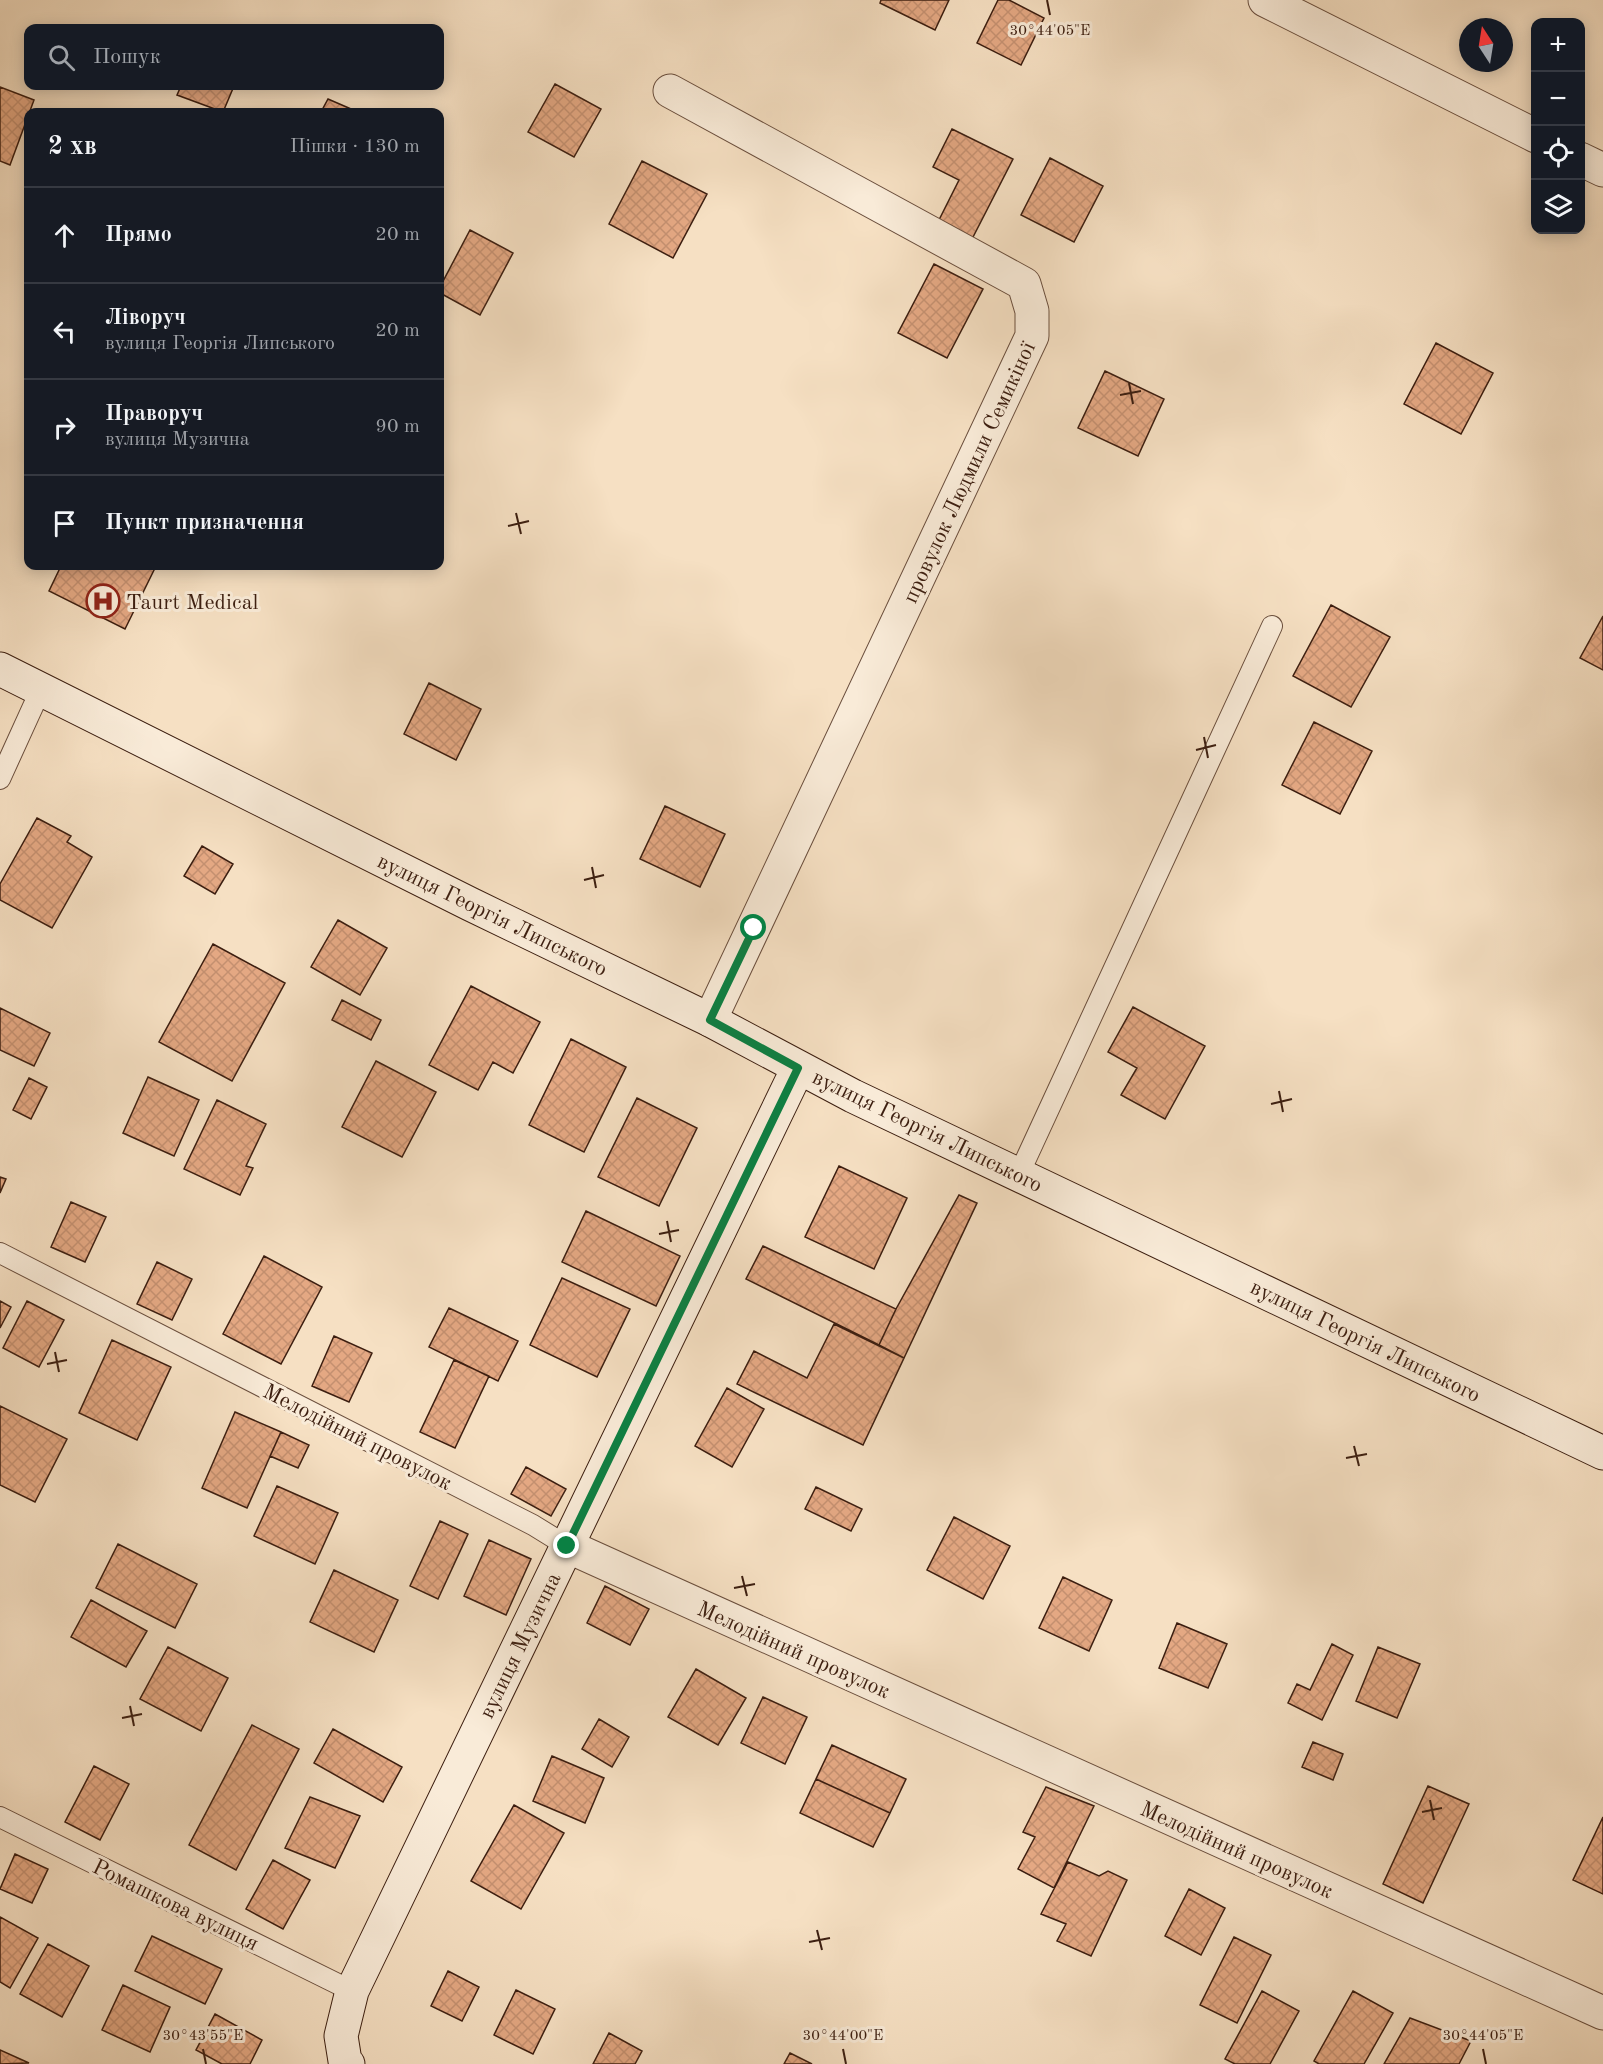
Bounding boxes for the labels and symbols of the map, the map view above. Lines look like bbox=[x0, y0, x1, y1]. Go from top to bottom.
north arrow bbox=[1459, 18, 1513, 72]
text: 30°44'05"E bbox=[1010, 24, 1090, 39]
street label: провулок Людмили Семикіної bbox=[900, 338, 1040, 607]
hospital icon: Taurt Medical bbox=[85, 583, 121, 619]
place label: Taurt Medical bbox=[126, 592, 259, 614]
street label: вулиця Георгія Липського bbox=[374, 850, 611, 981]
route start bbox=[740, 914, 766, 940]
street label: вулиця Георгія Липського bbox=[809, 1066, 1046, 1197]
street label: вулиця Георгія Липського bbox=[1247, 1276, 1484, 1407]
street label: Мелодійний провулок bbox=[259, 1381, 455, 1495]
route end bbox=[553, 1532, 579, 1558]
street label: вулиця Музична bbox=[476, 1569, 566, 1722]
street label: Мелодійний провулок bbox=[693, 1598, 893, 1703]
street label: Мелодійний провулок bbox=[1136, 1798, 1336, 1903]
street label: Ромашкова вулиця bbox=[89, 1856, 262, 1956]
text: 30°43'55"E bbox=[163, 2029, 243, 2044]
text: 30°44'00"E bbox=[803, 2029, 883, 2044]
text: 30°44'05"E bbox=[1443, 2029, 1523, 2044]

